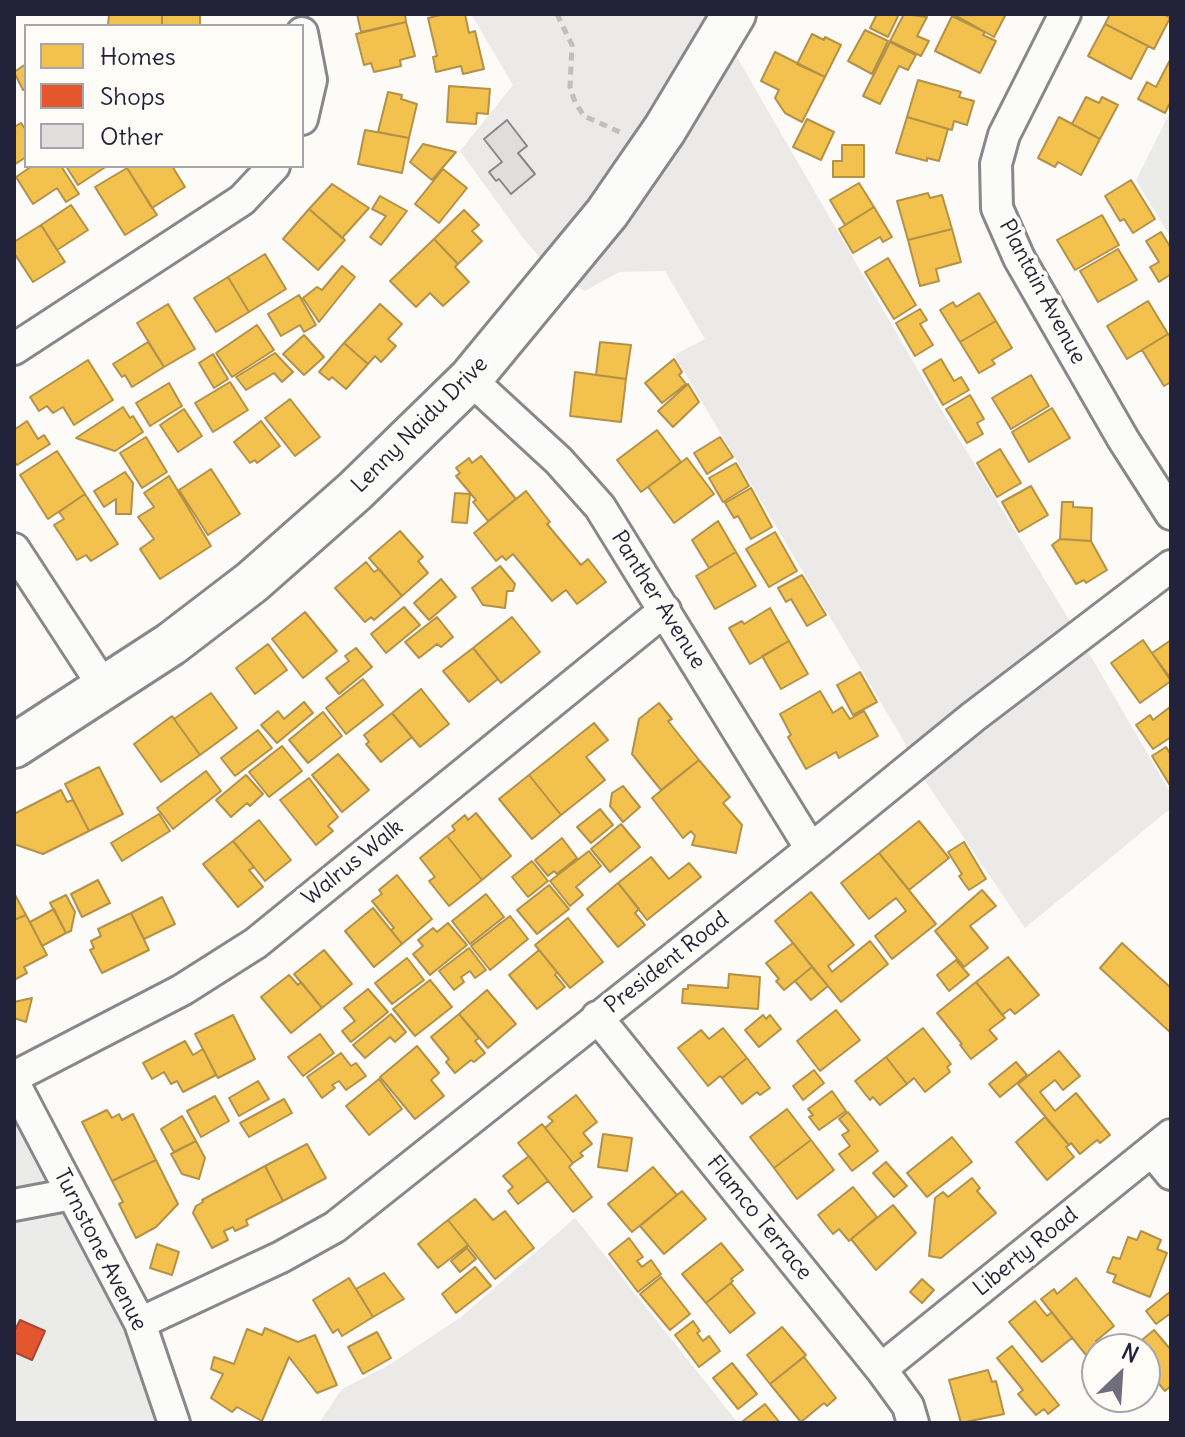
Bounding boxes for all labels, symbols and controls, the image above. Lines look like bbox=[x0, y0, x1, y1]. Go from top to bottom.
legend bbox=[24, 24, 304, 168]
text: Homes bbox=[100, 41, 176, 71]
text: Shops bbox=[100, 81, 165, 111]
text: Other bbox=[100, 121, 163, 151]
street label: Plantain Avenue bbox=[993, 215, 1091, 369]
street label: Lenny Naidu Drive bbox=[346, 351, 494, 499]
street label: Panther Avenue bbox=[605, 526, 711, 674]
street label: Walrus Walk bbox=[297, 814, 409, 912]
street label: President Road bbox=[600, 906, 734, 1020]
street label: Flamco Terrace bbox=[701, 1150, 817, 1286]
street label: Turnstone Avenue bbox=[48, 1165, 152, 1335]
street label: Liberty Road bbox=[968, 1202, 1084, 1302]
north arrow bbox=[1081, 1333, 1161, 1413]
text: N bbox=[1117, 1337, 1143, 1369]

